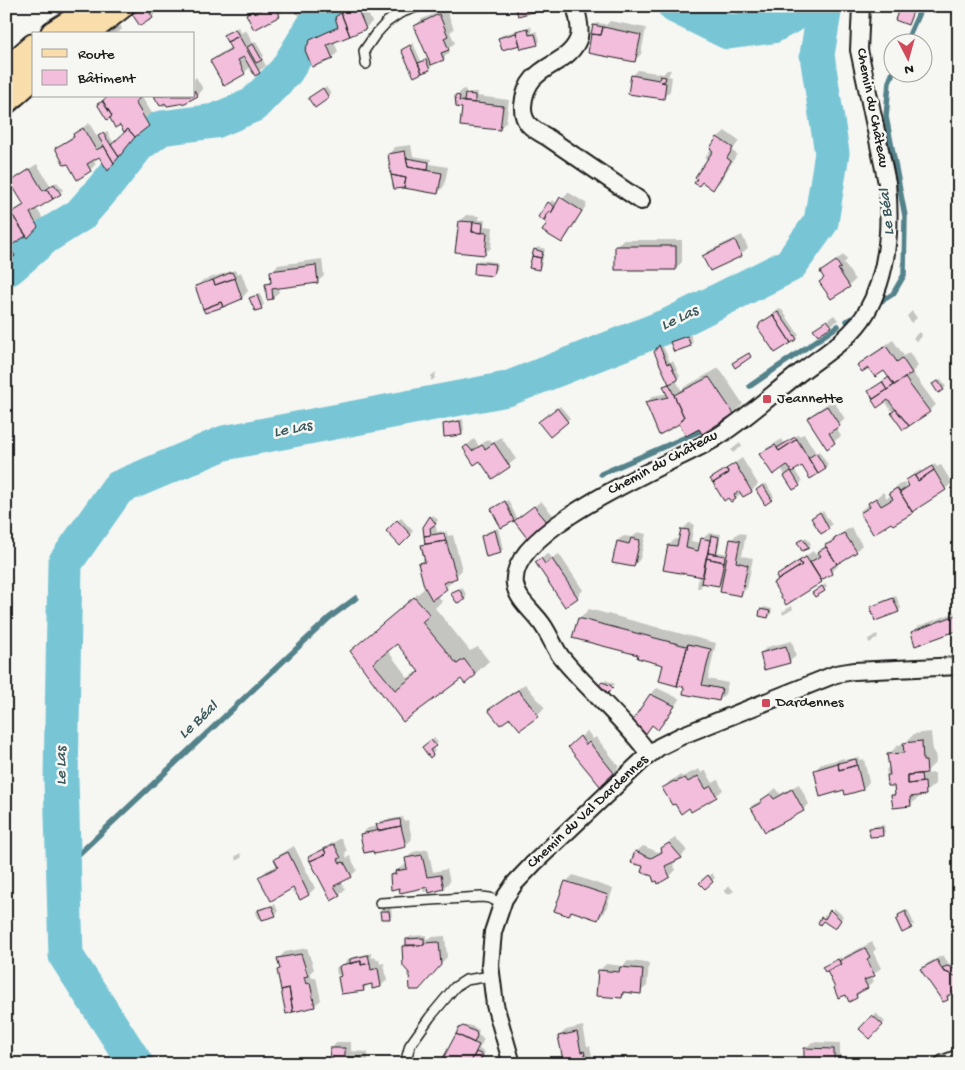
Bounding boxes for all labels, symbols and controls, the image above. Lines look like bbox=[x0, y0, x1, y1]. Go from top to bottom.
legend bbox=[32, 32, 195, 98]
north arrow bbox=[882, 32, 932, 82]
text: Route bbox=[78, 46, 115, 64]
street label: Chemin du Château bbox=[852, 47, 892, 169]
text: N bbox=[904, 60, 915, 77]
text: Bâtiment bbox=[77, 70, 137, 88]
water label: Le Béal bbox=[876, 186, 900, 236]
water label: Le Las bbox=[659, 301, 703, 336]
place label: Jeannette bbox=[777, 390, 843, 408]
marker: Jeannette bbox=[761, 393, 773, 405]
water label: Le Las bbox=[272, 417, 316, 443]
street label: Chemin du Château bbox=[605, 427, 721, 499]
place label: Dardennes bbox=[775, 694, 844, 712]
water label: Le Béal bbox=[175, 697, 224, 744]
marker: Dardennes bbox=[760, 697, 772, 709]
water label: Le Las bbox=[53, 745, 72, 785]
street label: Chemin du Val Dardennes bbox=[524, 751, 653, 873]

